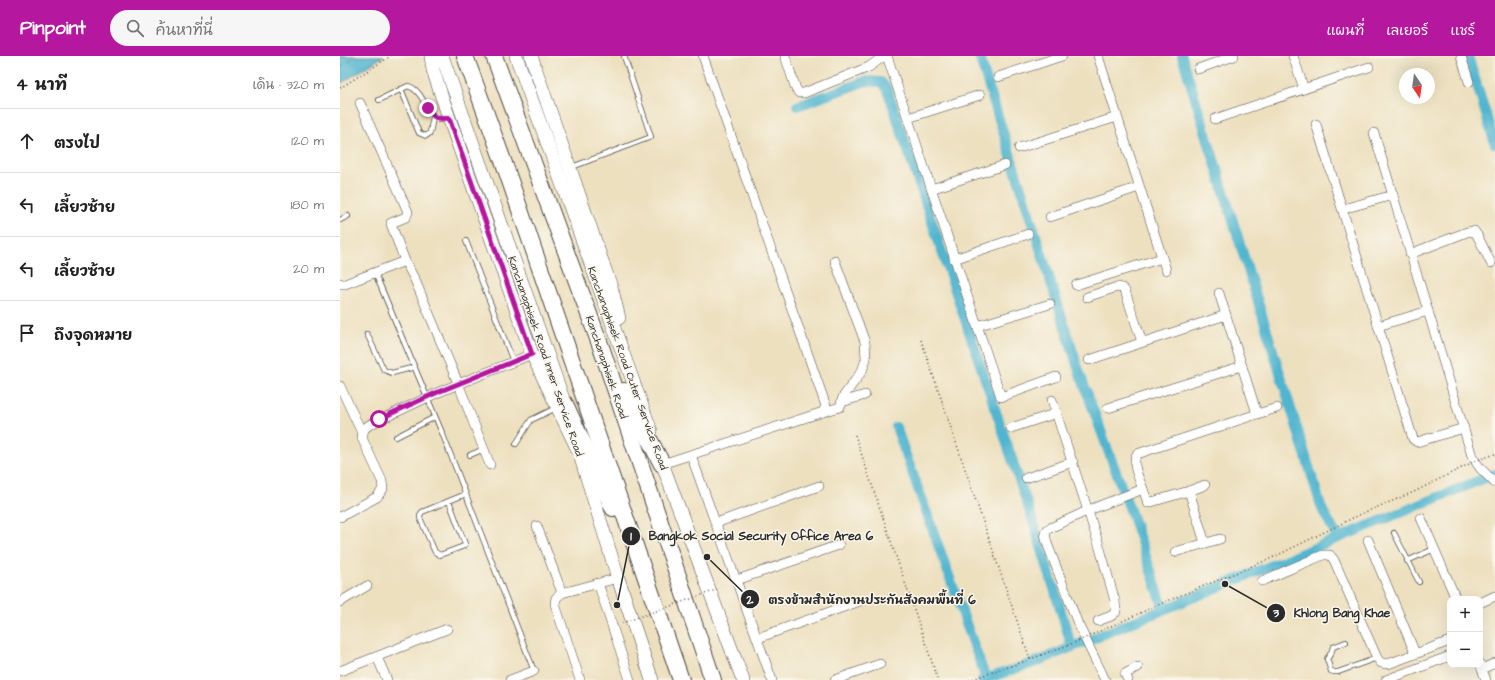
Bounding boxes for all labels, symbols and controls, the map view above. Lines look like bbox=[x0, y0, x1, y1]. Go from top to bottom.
search box bbox=[110, 10, 390, 46]
text: Pinpoint bbox=[20, 15, 86, 42]
icon: search bbox=[124, 17, 146, 39]
text: ค้นหาที่นี่ bbox=[156, 20, 213, 41]
text: แผนที่ bbox=[1326, 21, 1364, 41]
text: เลเยอร์ bbox=[1386, 21, 1428, 41]
text: แชร์ bbox=[1450, 21, 1475, 41]
north arrow bbox=[1399, 68, 1435, 104]
text: 4 นาที bbox=[16, 73, 67, 97]
text: เดิน · 320 m bbox=[252, 76, 324, 94]
route end bbox=[419, 99, 437, 117]
icon: ahead bbox=[16, 130, 38, 152]
text: 120 m bbox=[291, 132, 324, 150]
text: ตรงไป bbox=[54, 133, 100, 154]
icon: left bbox=[16, 194, 38, 216]
text: 180 m bbox=[290, 196, 324, 214]
text: เลี้ยวซ้าย bbox=[54, 197, 115, 218]
street label: Kanchanaphisek Road Inner Service Road bbox=[504, 254, 587, 458]
icon: left bbox=[16, 258, 38, 280]
text: 20 m bbox=[293, 260, 324, 278]
text: เลี้ยวซ้าย bbox=[54, 261, 115, 282]
street label: Kanchanaphisek Road Outer Service Road bbox=[584, 264, 672, 472]
street label: Kanchanaphisek Road bbox=[582, 314, 631, 421]
icon: arrive bbox=[16, 322, 38, 344]
text: ถึงจุดหมาย bbox=[54, 325, 132, 346]
route start bbox=[370, 410, 388, 428]
callout: Bangkok Social Security Office Area 6 bbox=[621, 524, 882, 548]
text: 1 bbox=[630, 528, 632, 545]
text: Bangkok Social Security Office Area 6 bbox=[649, 528, 874, 547]
callout: ตรงข้ามสำนักงานประกันสังคมพื้นที่ 6 bbox=[740, 587, 984, 611]
text: ตรงข้ามสำนักงานประกันสังคมพื้นที่ 6 bbox=[768, 589, 976, 609]
text: 2 bbox=[746, 592, 754, 609]
map controls bbox=[1447, 596, 1483, 668]
button: + bbox=[1447, 596, 1483, 632]
callout: Khlong Bang Khae bbox=[1266, 601, 1398, 625]
text: 3 bbox=[1272, 605, 1280, 622]
text: Khlong Bang Khae bbox=[1294, 605, 1391, 624]
button: − bbox=[1447, 632, 1483, 668]

